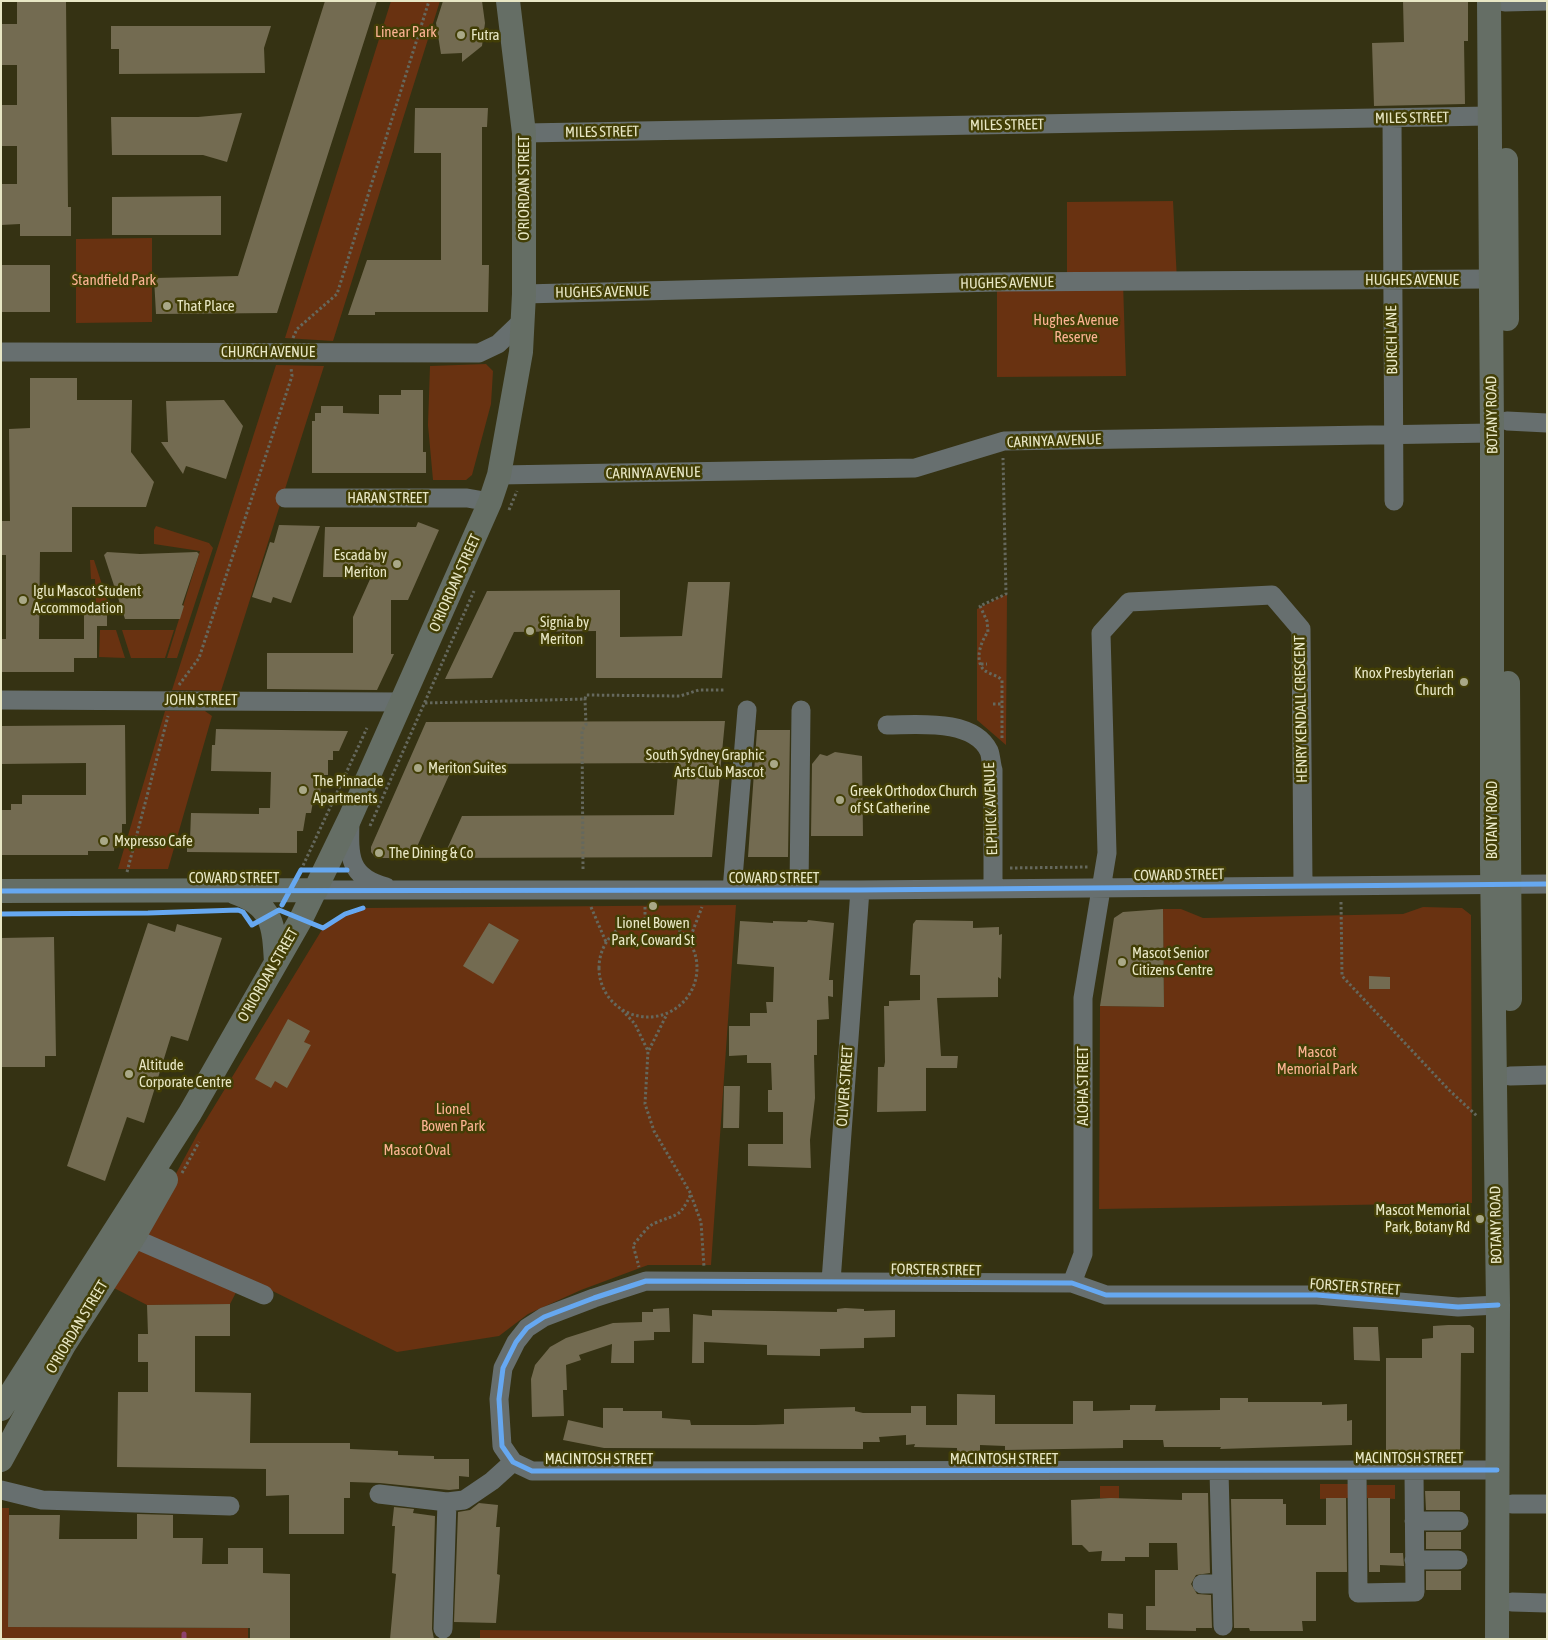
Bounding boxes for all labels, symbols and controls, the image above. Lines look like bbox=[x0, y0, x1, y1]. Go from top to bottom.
park label: Linear Park bbox=[375, 23, 437, 41]
place label: Futra bbox=[471, 26, 500, 44]
marker: Futra bbox=[455, 29, 467, 41]
street label: MILES STREET bbox=[1375, 108, 1449, 128]
street label: MILES STREET bbox=[970, 115, 1044, 135]
street label: MILES STREET bbox=[565, 122, 639, 142]
street label: O'RIORDAN STREET bbox=[515, 135, 533, 241]
park label: Standfield Park bbox=[72, 271, 156, 289]
street label: HUGHES AVENUE bbox=[1365, 271, 1459, 289]
street label: HUGHES AVENUE bbox=[960, 273, 1054, 293]
street label: HUGHES AVENUE bbox=[555, 282, 649, 302]
place label: That Place bbox=[177, 297, 235, 315]
marker: That Place bbox=[161, 300, 173, 312]
street label: BURCH LANE bbox=[1382, 305, 1402, 375]
park label: Hughes Avenue Reserve bbox=[1033, 311, 1119, 346]
street label: CHURCH AVENUE bbox=[221, 343, 315, 361]
street label: BOTANY ROAD bbox=[1482, 376, 1502, 454]
street label: CARINYA AVENUE bbox=[1006, 430, 1102, 452]
street label: CARINYA AVENUE bbox=[606, 463, 700, 483]
street label: HARAN STREET bbox=[347, 489, 429, 507]
street label: O'RIORDAN STREET bbox=[425, 531, 485, 635]
place label: Escada by Meriton bbox=[334, 546, 387, 581]
marker: Escada by Meriton bbox=[391, 558, 403, 570]
place label: Iglu Mascot Student Accommodation bbox=[33, 582, 141, 617]
marker: Iglu Mascot Student Accommodation bbox=[17, 594, 29, 606]
place label: Signia by Meriton bbox=[540, 613, 589, 648]
marker: Signia by Meriton bbox=[524, 625, 536, 637]
street label: HENRY KENDALL CRESCENT bbox=[1291, 635, 1311, 783]
place label: Knox Presbyterian Church bbox=[1354, 664, 1454, 699]
marker: Knox Presbyterian Church bbox=[1458, 676, 1470, 688]
street label: JOHN STREET bbox=[165, 691, 237, 709]
place label: South Sydney Graphic Arts Club Mascot bbox=[646, 746, 764, 781]
marker: South Sydney Graphic Arts Club Mascot bbox=[768, 758, 780, 770]
place label: Meriton Suites bbox=[428, 759, 507, 777]
marker: Meriton Suites bbox=[412, 762, 424, 774]
street label: ELPHICK AVENUE bbox=[980, 762, 1002, 856]
place label: The Pinnacle Apartments bbox=[313, 772, 384, 807]
street label: BOTANY ROAD bbox=[1483, 781, 1501, 859]
place label: Greek Orthodox Church of St Catherine bbox=[850, 782, 977, 817]
marker: The Pinnacle Apartments bbox=[297, 784, 309, 796]
marker: Greek Orthodox Church of St Catherine bbox=[834, 794, 846, 806]
place label: Mxpresso Cafe bbox=[114, 832, 193, 850]
marker: Mxpresso Cafe bbox=[98, 835, 110, 847]
place label: The Dining & Co bbox=[389, 844, 473, 862]
marker: The Dining & Co bbox=[373, 847, 385, 859]
street label: COWARD STREET bbox=[1134, 865, 1224, 885]
street label: COWARD STREET bbox=[189, 869, 279, 887]
street label: COWARD STREET bbox=[729, 869, 819, 887]
marker: Lionel Bowen Park, Coward St bbox=[647, 900, 659, 912]
place label: Lionel Bowen Park, Coward St bbox=[611, 914, 695, 949]
street label: O'RIORDAN STREET bbox=[234, 925, 302, 1025]
place label: Mascot Senior Citizens Centre bbox=[1132, 944, 1213, 979]
marker: Mascot Senior Citizens Centre bbox=[1116, 956, 1128, 968]
park label: Mascot Memorial Park bbox=[1277, 1043, 1357, 1078]
street label: OLIVER STREET bbox=[833, 1045, 857, 1127]
street label: ALOHA STREET bbox=[1074, 1046, 1092, 1126]
place label: Altitude Corporate Centre bbox=[139, 1056, 232, 1091]
marker: Altitude Corporate Centre bbox=[123, 1068, 135, 1080]
park label: Lionel Bowen Park bbox=[421, 1100, 485, 1135]
park label: Mascot Oval bbox=[383, 1141, 451, 1159]
street label: BOTANY ROAD bbox=[1486, 1186, 1506, 1264]
place label: Mascot Memorial Park, Botany Rd bbox=[1375, 1201, 1470, 1236]
marker: Mascot Memorial Park, Botany Rd bbox=[1474, 1213, 1486, 1225]
street label: FORSTER STREET bbox=[890, 1260, 982, 1280]
street label: FORSTER STREET bbox=[1309, 1275, 1401, 1299]
street label: O'RIORDAN STREET bbox=[42, 1277, 112, 1377]
street label: MACINTOSH STREET bbox=[1355, 1449, 1463, 1467]
street label: MACINTOSH STREET bbox=[545, 1450, 653, 1468]
street label: MACINTOSH STREET bbox=[950, 1450, 1058, 1468]

